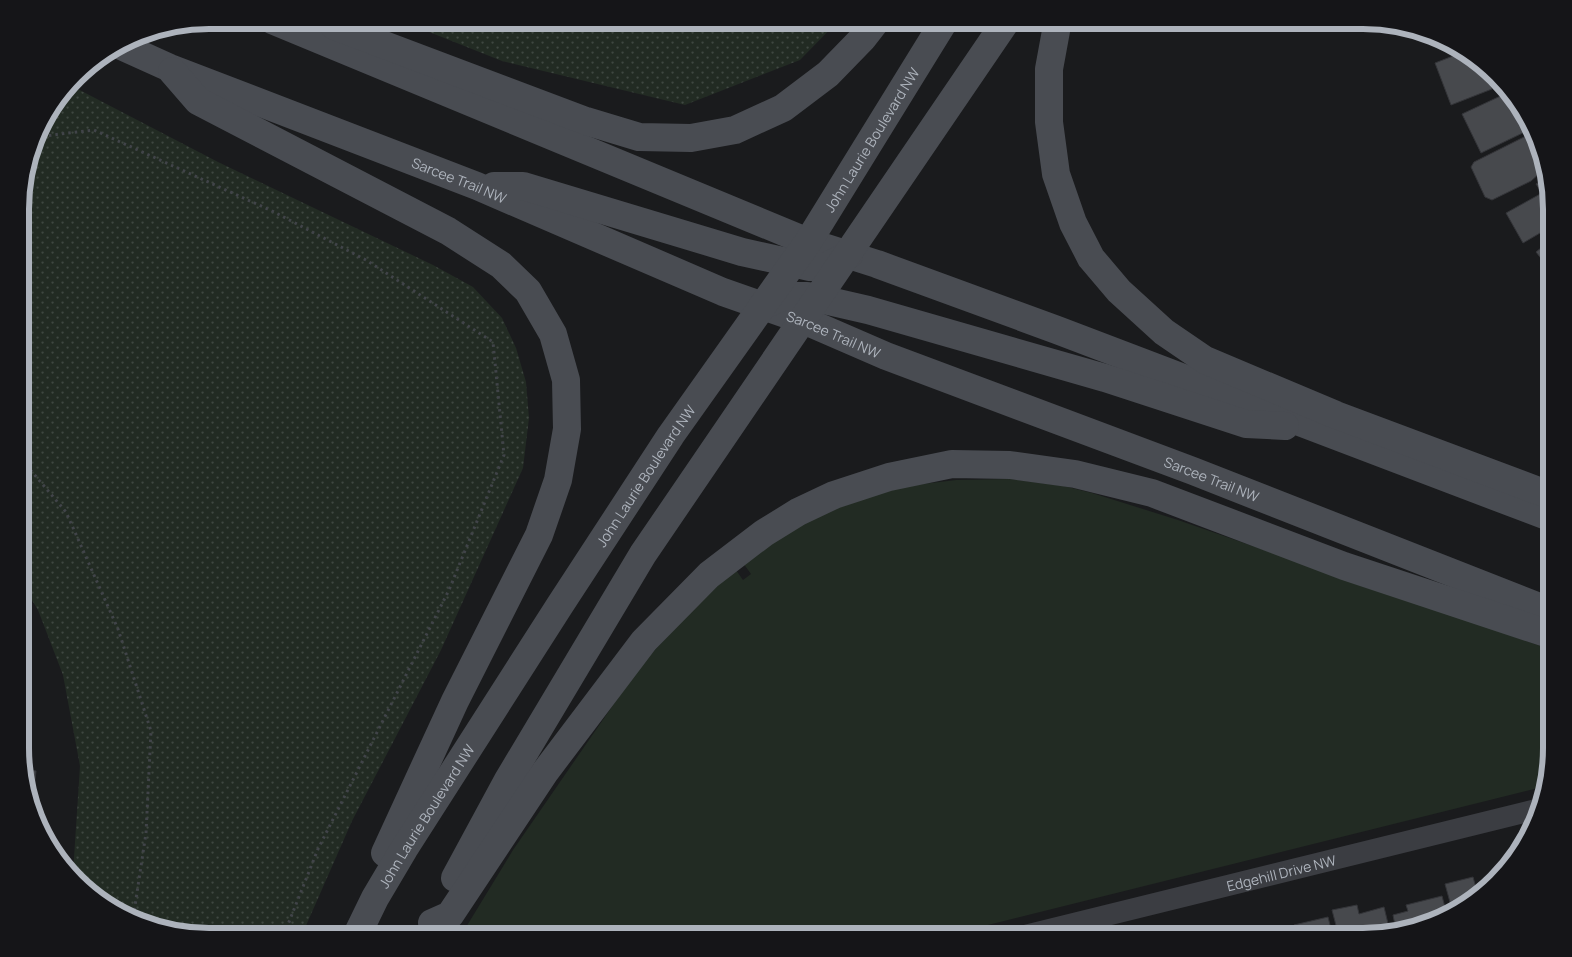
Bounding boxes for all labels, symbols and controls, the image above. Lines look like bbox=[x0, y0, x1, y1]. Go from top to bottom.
street label: John Laurie Boulevard NW bbox=[819, 64, 923, 215]
street label: Sarcee Trail NW bbox=[409, 152, 510, 207]
street label: Sarcee Trail NW bbox=[784, 306, 884, 362]
street label: John Laurie Boulevard NW bbox=[591, 401, 699, 550]
street label: Sarcee Trail NW bbox=[1162, 452, 1262, 506]
street label: John Laurie Boulevard NW bbox=[374, 740, 478, 891]
street label: Edgehill Drive NW bbox=[1224, 850, 1338, 895]

